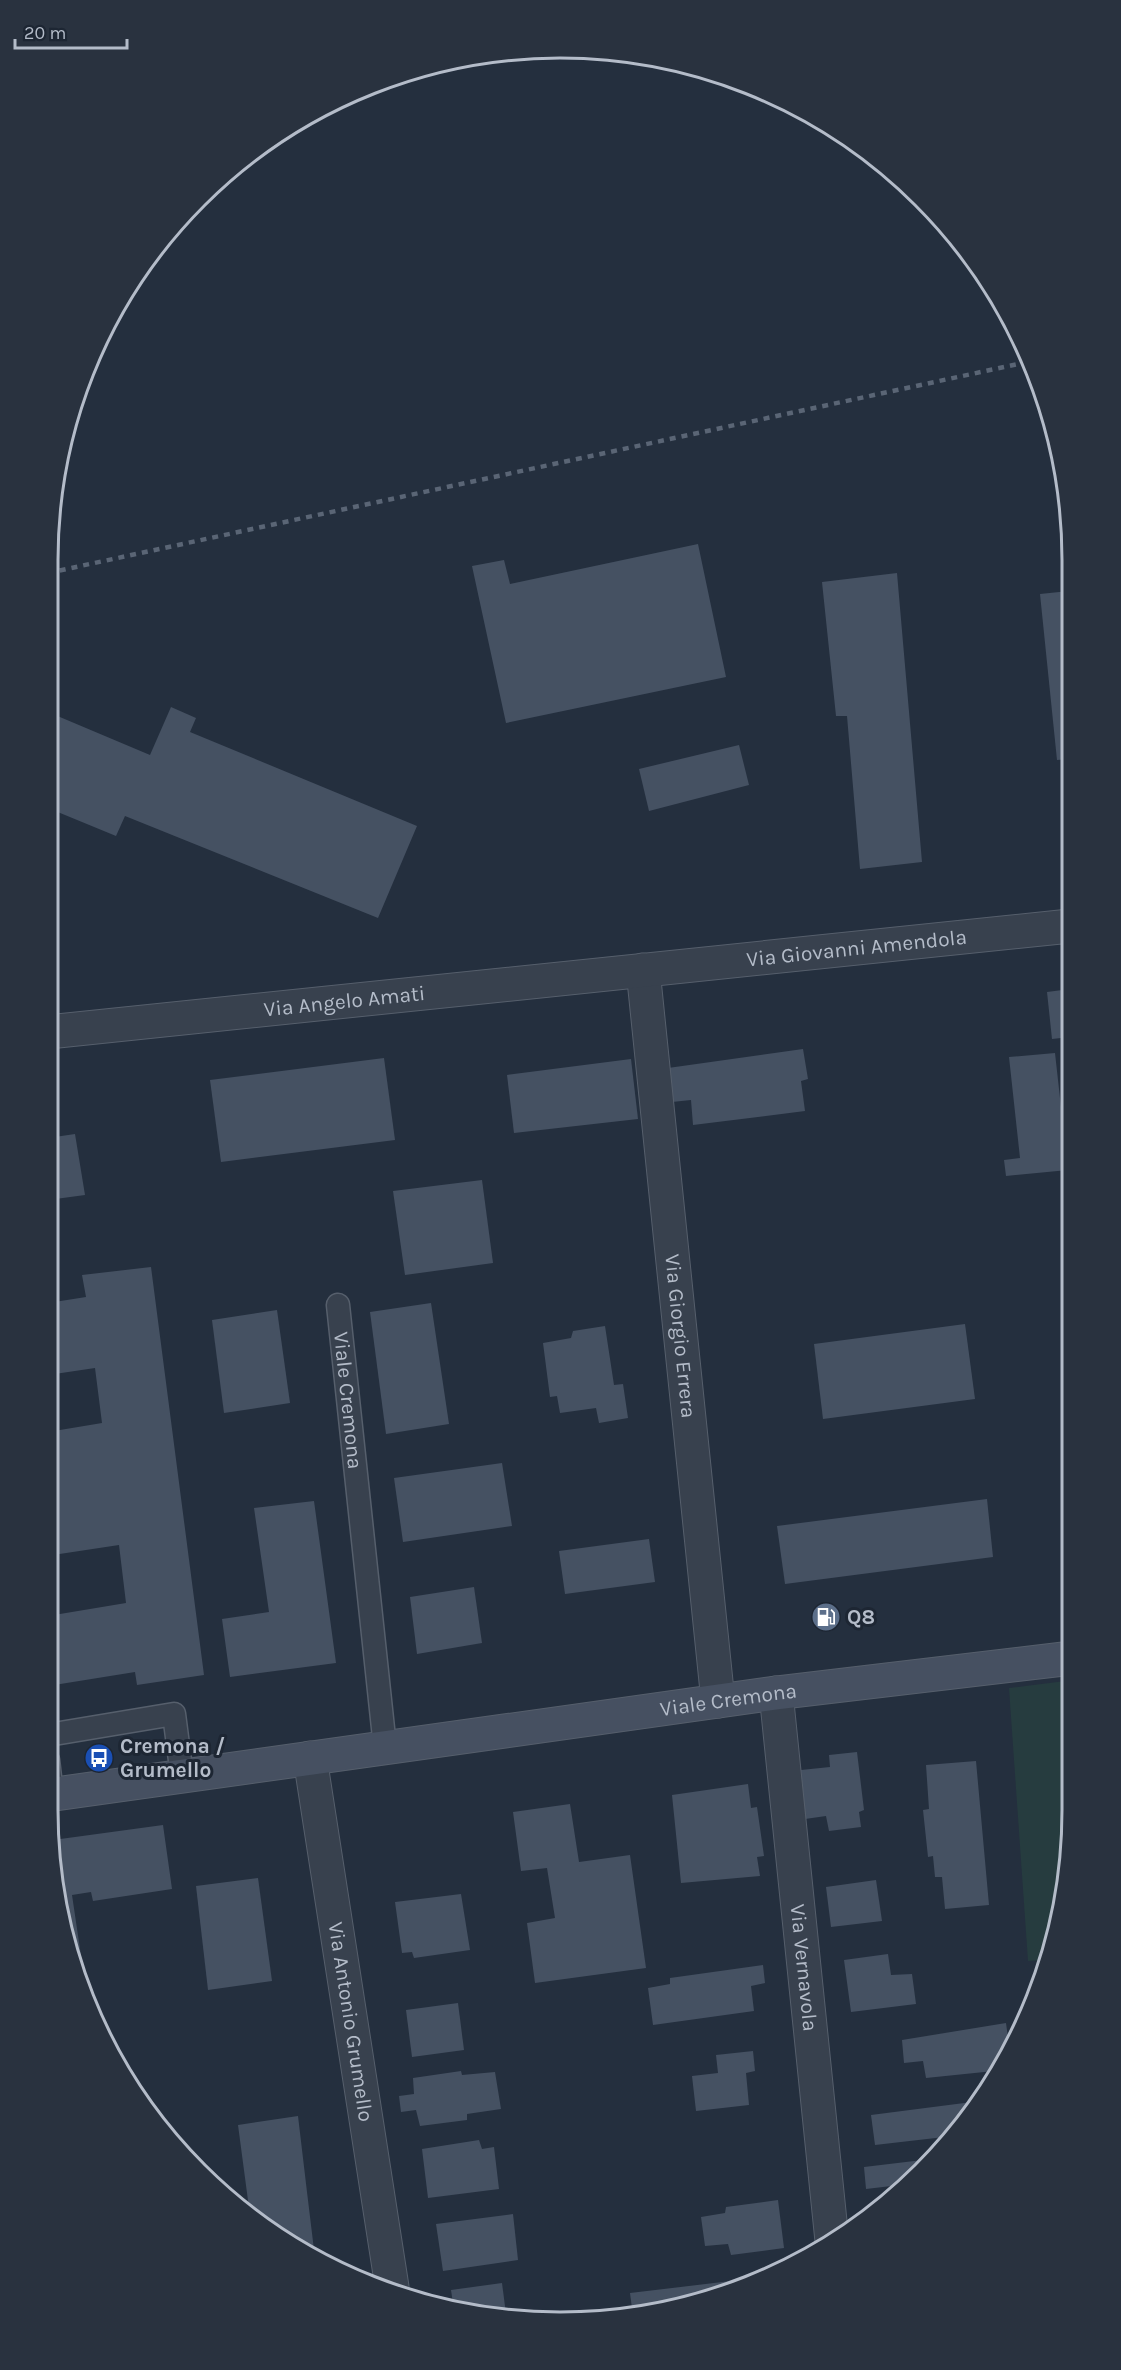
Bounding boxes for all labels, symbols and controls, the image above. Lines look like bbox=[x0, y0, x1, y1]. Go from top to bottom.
scale bar bbox=[15, 12, 128, 50]
text: 20 m bbox=[24, 22, 66, 44]
street label: Via Giovanni Amendola bbox=[745, 925, 968, 971]
street label: Via Angelo Amati bbox=[263, 981, 426, 1022]
street label: Via Giorgio Errera bbox=[660, 1253, 701, 1419]
street label: Viale Cremona bbox=[329, 1331, 367, 1470]
fuel station icon: Q8 bbox=[810, 1601, 842, 1633]
place label: Q8 bbox=[847, 1605, 875, 1629]
street label: Viale Cremona bbox=[658, 1679, 798, 1721]
place label: Cremona / Grumello bbox=[120, 1734, 225, 1782]
bus stop icon: Cremona / Grumello bbox=[83, 1742, 115, 1774]
street label: Via Vernavola bbox=[786, 1903, 822, 2032]
street label: Via Antonio Grumello bbox=[324, 1920, 378, 2123]

